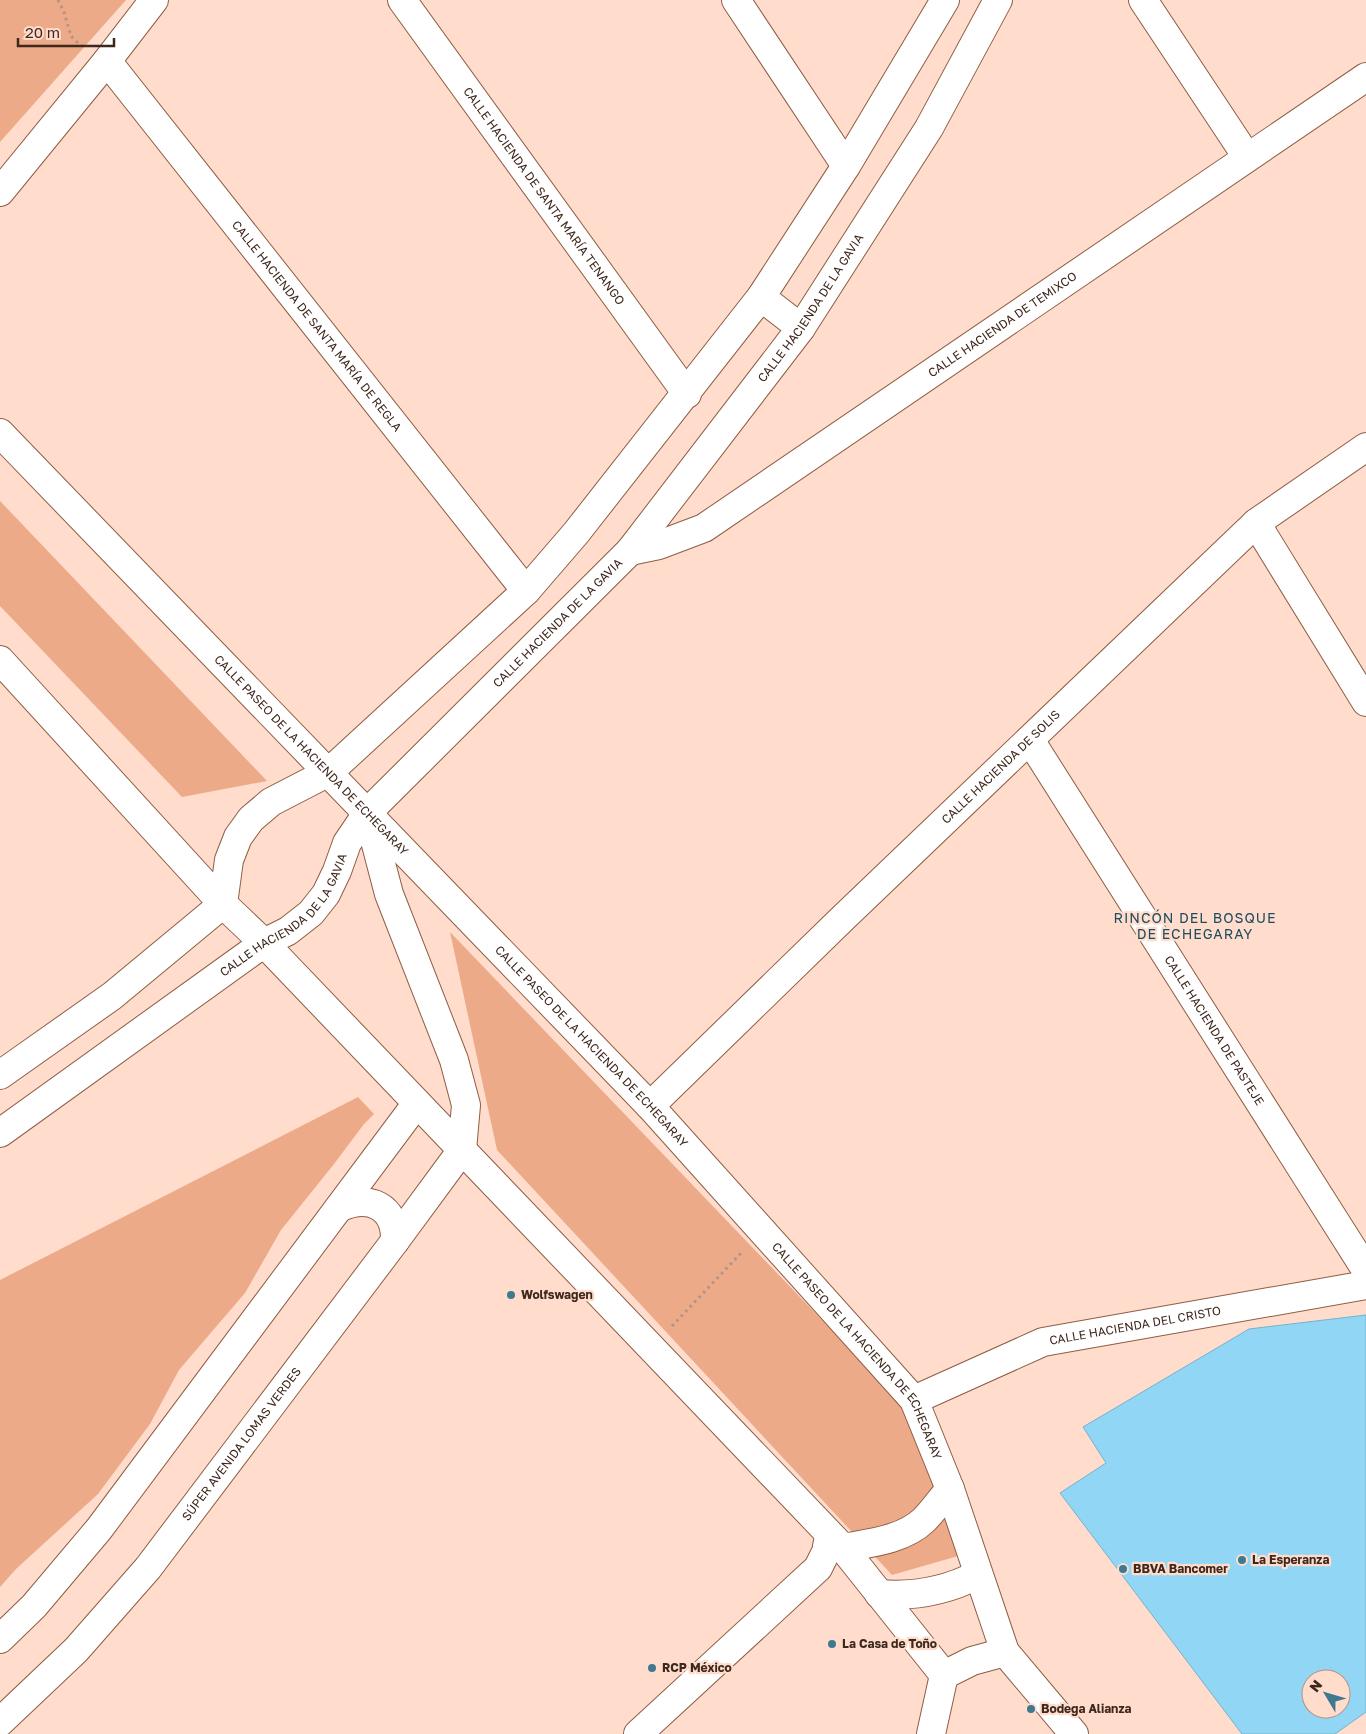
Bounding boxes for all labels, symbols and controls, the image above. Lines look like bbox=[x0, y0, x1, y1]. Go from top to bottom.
scale bar bbox=[18, 15, 114, 47]
text: 20 m bbox=[25, 23, 60, 41]
street label: CALLE HACIENDA DE SANTA MARÍA TENANGO bbox=[460, 84, 628, 308]
street label: CALLE HACIENDA DE SANTA MARÍA DE REGLA bbox=[229, 217, 405, 434]
street label: CALLE HACIENDA DE LA GAVIA bbox=[754, 231, 866, 385]
street label: CALLE HACIENDA DE TEMIXCO bbox=[925, 268, 1080, 380]
street label: CALLE HACIENDA DE LA GAVIA bbox=[490, 555, 625, 690]
street label: CALLE PASEO DE LA HACIENDA DE ECHEGARAY bbox=[211, 652, 412, 858]
street label: CALLE HACIENDA DE SOLIS bbox=[938, 706, 1063, 827]
street label: CALLE HACIENDA DE LA GAVIA bbox=[217, 851, 350, 979]
district label: RINCÓN DEL BOSQUE DE ECHEGARAY bbox=[1113, 909, 1277, 942]
street label: CALLE PASEO DE LA HACIENDA DE ECHEGARAY bbox=[492, 942, 691, 1150]
street label: CALLE HACIENDA DE PASTEJE bbox=[1162, 953, 1268, 1108]
street label: CALLE PASEO DE LA HACIENDA DE ECHEGARAY bbox=[769, 1239, 945, 1462]
place label: Wolfswagen bbox=[521, 1287, 593, 1302]
marker: Wolfswagen bbox=[505, 1289, 517, 1301]
street label: CALLE HACIENDA DEL CRISTO bbox=[1048, 1303, 1222, 1348]
street label: SÚPER AVENIDA LOMAS VERDES bbox=[178, 1364, 304, 1524]
place label: La Esperanza bbox=[1252, 1552, 1329, 1567]
marker: La Esperanza bbox=[1236, 1554, 1248, 1566]
place label: BBVA Bancomer bbox=[1133, 1561, 1228, 1576]
marker: BBVA Bancomer bbox=[1117, 1563, 1129, 1575]
place label: La Casa de Toño bbox=[842, 1636, 937, 1651]
marker: La Casa de Toño bbox=[826, 1638, 838, 1650]
place label: RCP México bbox=[662, 1660, 732, 1675]
marker: RCP México bbox=[646, 1662, 658, 1674]
north arrow bbox=[1301, 1669, 1351, 1719]
text: N bbox=[1305, 1676, 1325, 1695]
place label: Bodega Alianza bbox=[1041, 1701, 1132, 1716]
marker: Bodega Alianza bbox=[1025, 1703, 1037, 1715]

